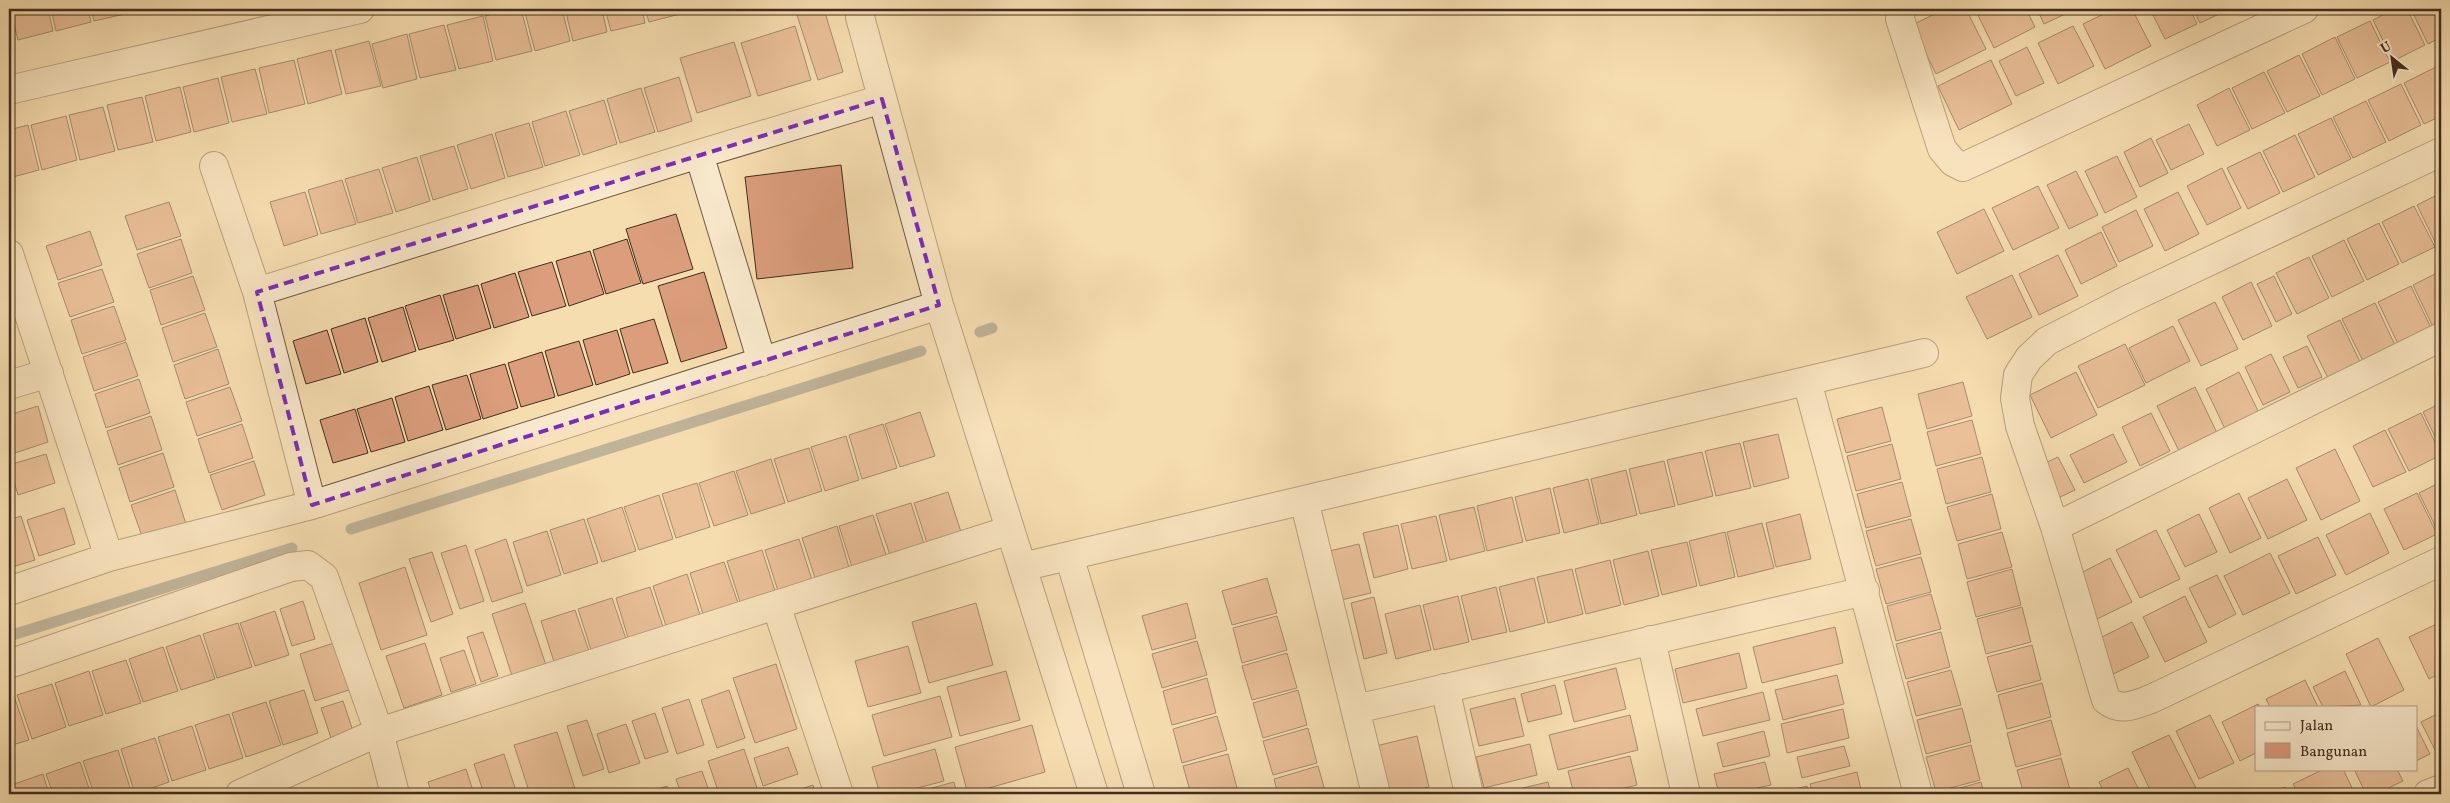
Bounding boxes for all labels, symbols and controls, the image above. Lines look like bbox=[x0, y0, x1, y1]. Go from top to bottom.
north arrow bbox=[2368, 32, 2418, 82]
text: U bbox=[2377, 37, 2395, 59]
legend bbox=[2255, 706, 2418, 770]
text: Jalan bbox=[2300, 716, 2333, 737]
text: Bangunan bbox=[2300, 742, 2367, 763]

